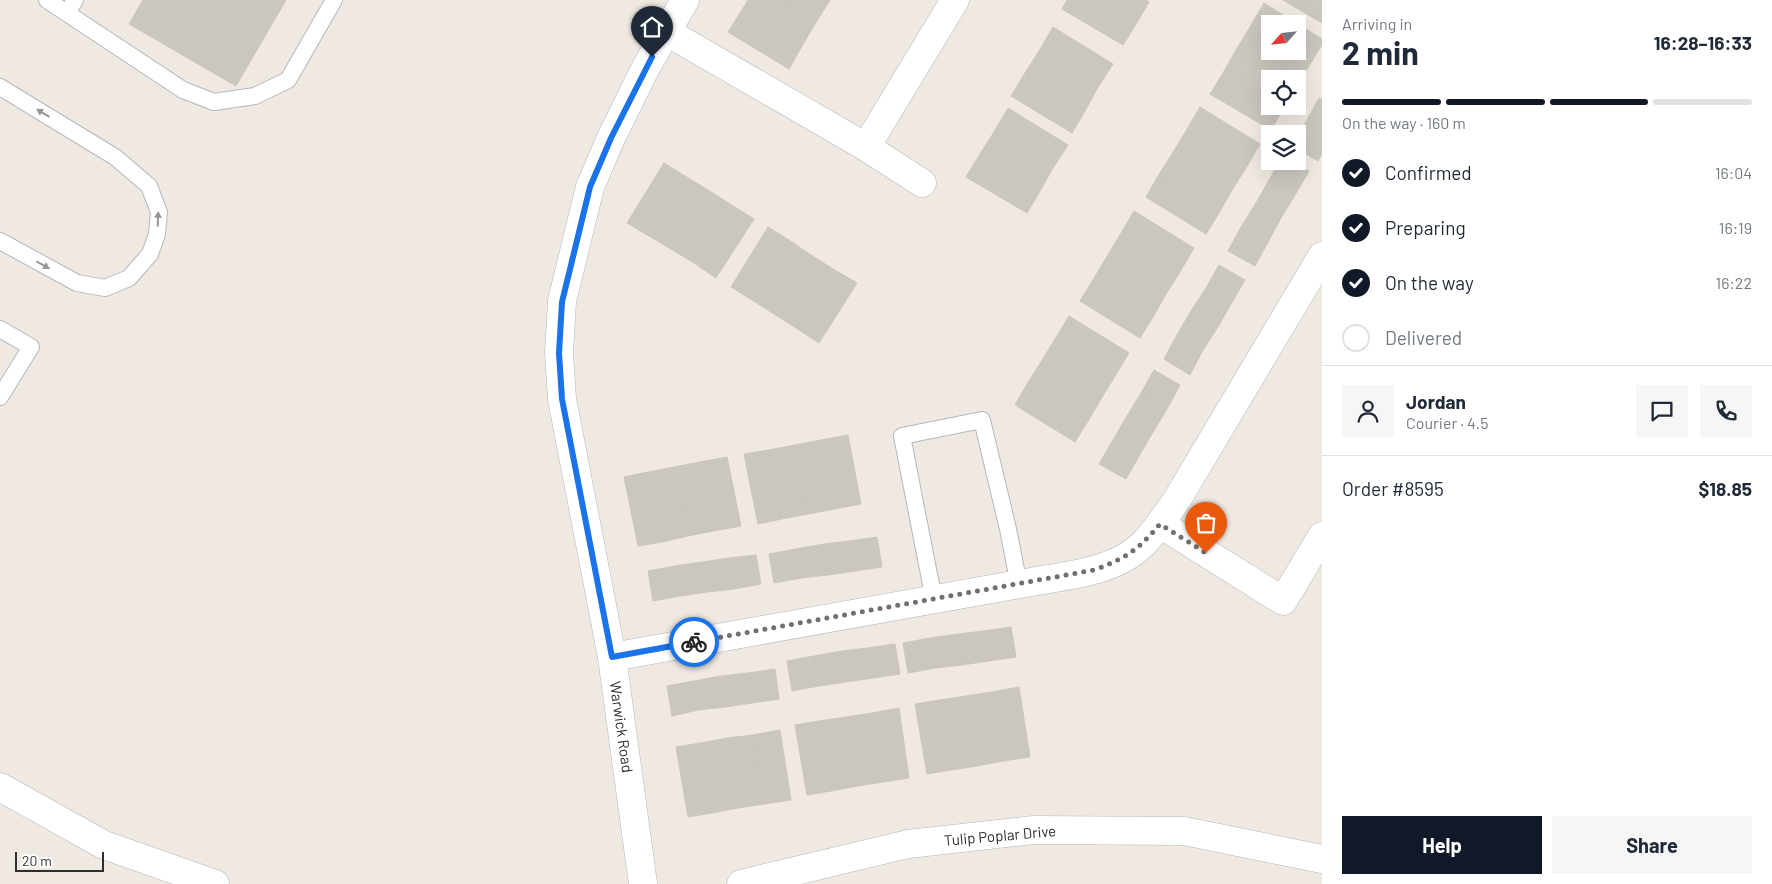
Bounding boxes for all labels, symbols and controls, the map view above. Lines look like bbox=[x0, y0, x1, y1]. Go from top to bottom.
pin bbox=[631, 6, 673, 57]
icon: home bbox=[638, 13, 666, 41]
text: Arriving in bbox=[1342, 14, 1412, 33]
north arrow bbox=[1261, 15, 1306, 60]
map controls bbox=[1261, 15, 1306, 170]
text: 16:28–16:33 bbox=[1654, 31, 1752, 54]
text: 2 min bbox=[1342, 33, 1419, 71]
button: locate bbox=[1261, 70, 1306, 115]
one-way arrow bbox=[37, 109, 50, 118]
text: On the way · 160 m bbox=[1342, 113, 1466, 132]
button: layers bbox=[1261, 125, 1306, 170]
icon: check bbox=[1342, 159, 1370, 187]
text: Confirmed bbox=[1385, 161, 1472, 184]
text: 16:04 bbox=[1715, 163, 1752, 182]
one-way arrow bbox=[154, 210, 162, 226]
icon: check bbox=[1342, 214, 1370, 242]
text: Preparing bbox=[1385, 216, 1466, 239]
text: 16:19 bbox=[1719, 218, 1752, 237]
one-way arrow bbox=[36, 260, 49, 269]
icon: check bbox=[1342, 269, 1370, 297]
text: On the way bbox=[1385, 271, 1474, 294]
text: 16:22 bbox=[1716, 273, 1752, 292]
text: Delivered bbox=[1385, 326, 1462, 349]
button: person bbox=[1342, 385, 1394, 437]
button: chat bbox=[1636, 385, 1688, 437]
button: phone bbox=[1700, 385, 1752, 437]
text: Jordan bbox=[1406, 390, 1466, 413]
text: Courier · 4.5 bbox=[1406, 413, 1489, 432]
text: Order #8595 bbox=[1342, 477, 1444, 500]
text: $18.85 bbox=[1698, 477, 1752, 500]
pin bbox=[1185, 502, 1227, 553]
icon: bag bbox=[1192, 509, 1220, 537]
courier bbox=[669, 617, 719, 667]
icon: bike bbox=[680, 628, 708, 656]
street label: Warwick Road bbox=[607, 680, 637, 774]
button: Help bbox=[1342, 816, 1542, 874]
button: Share bbox=[1552, 816, 1752, 874]
street label: Tulip Poplar Drive bbox=[943, 821, 1057, 849]
scale bar bbox=[15, 849, 104, 872]
text: 20 m bbox=[22, 852, 52, 869]

